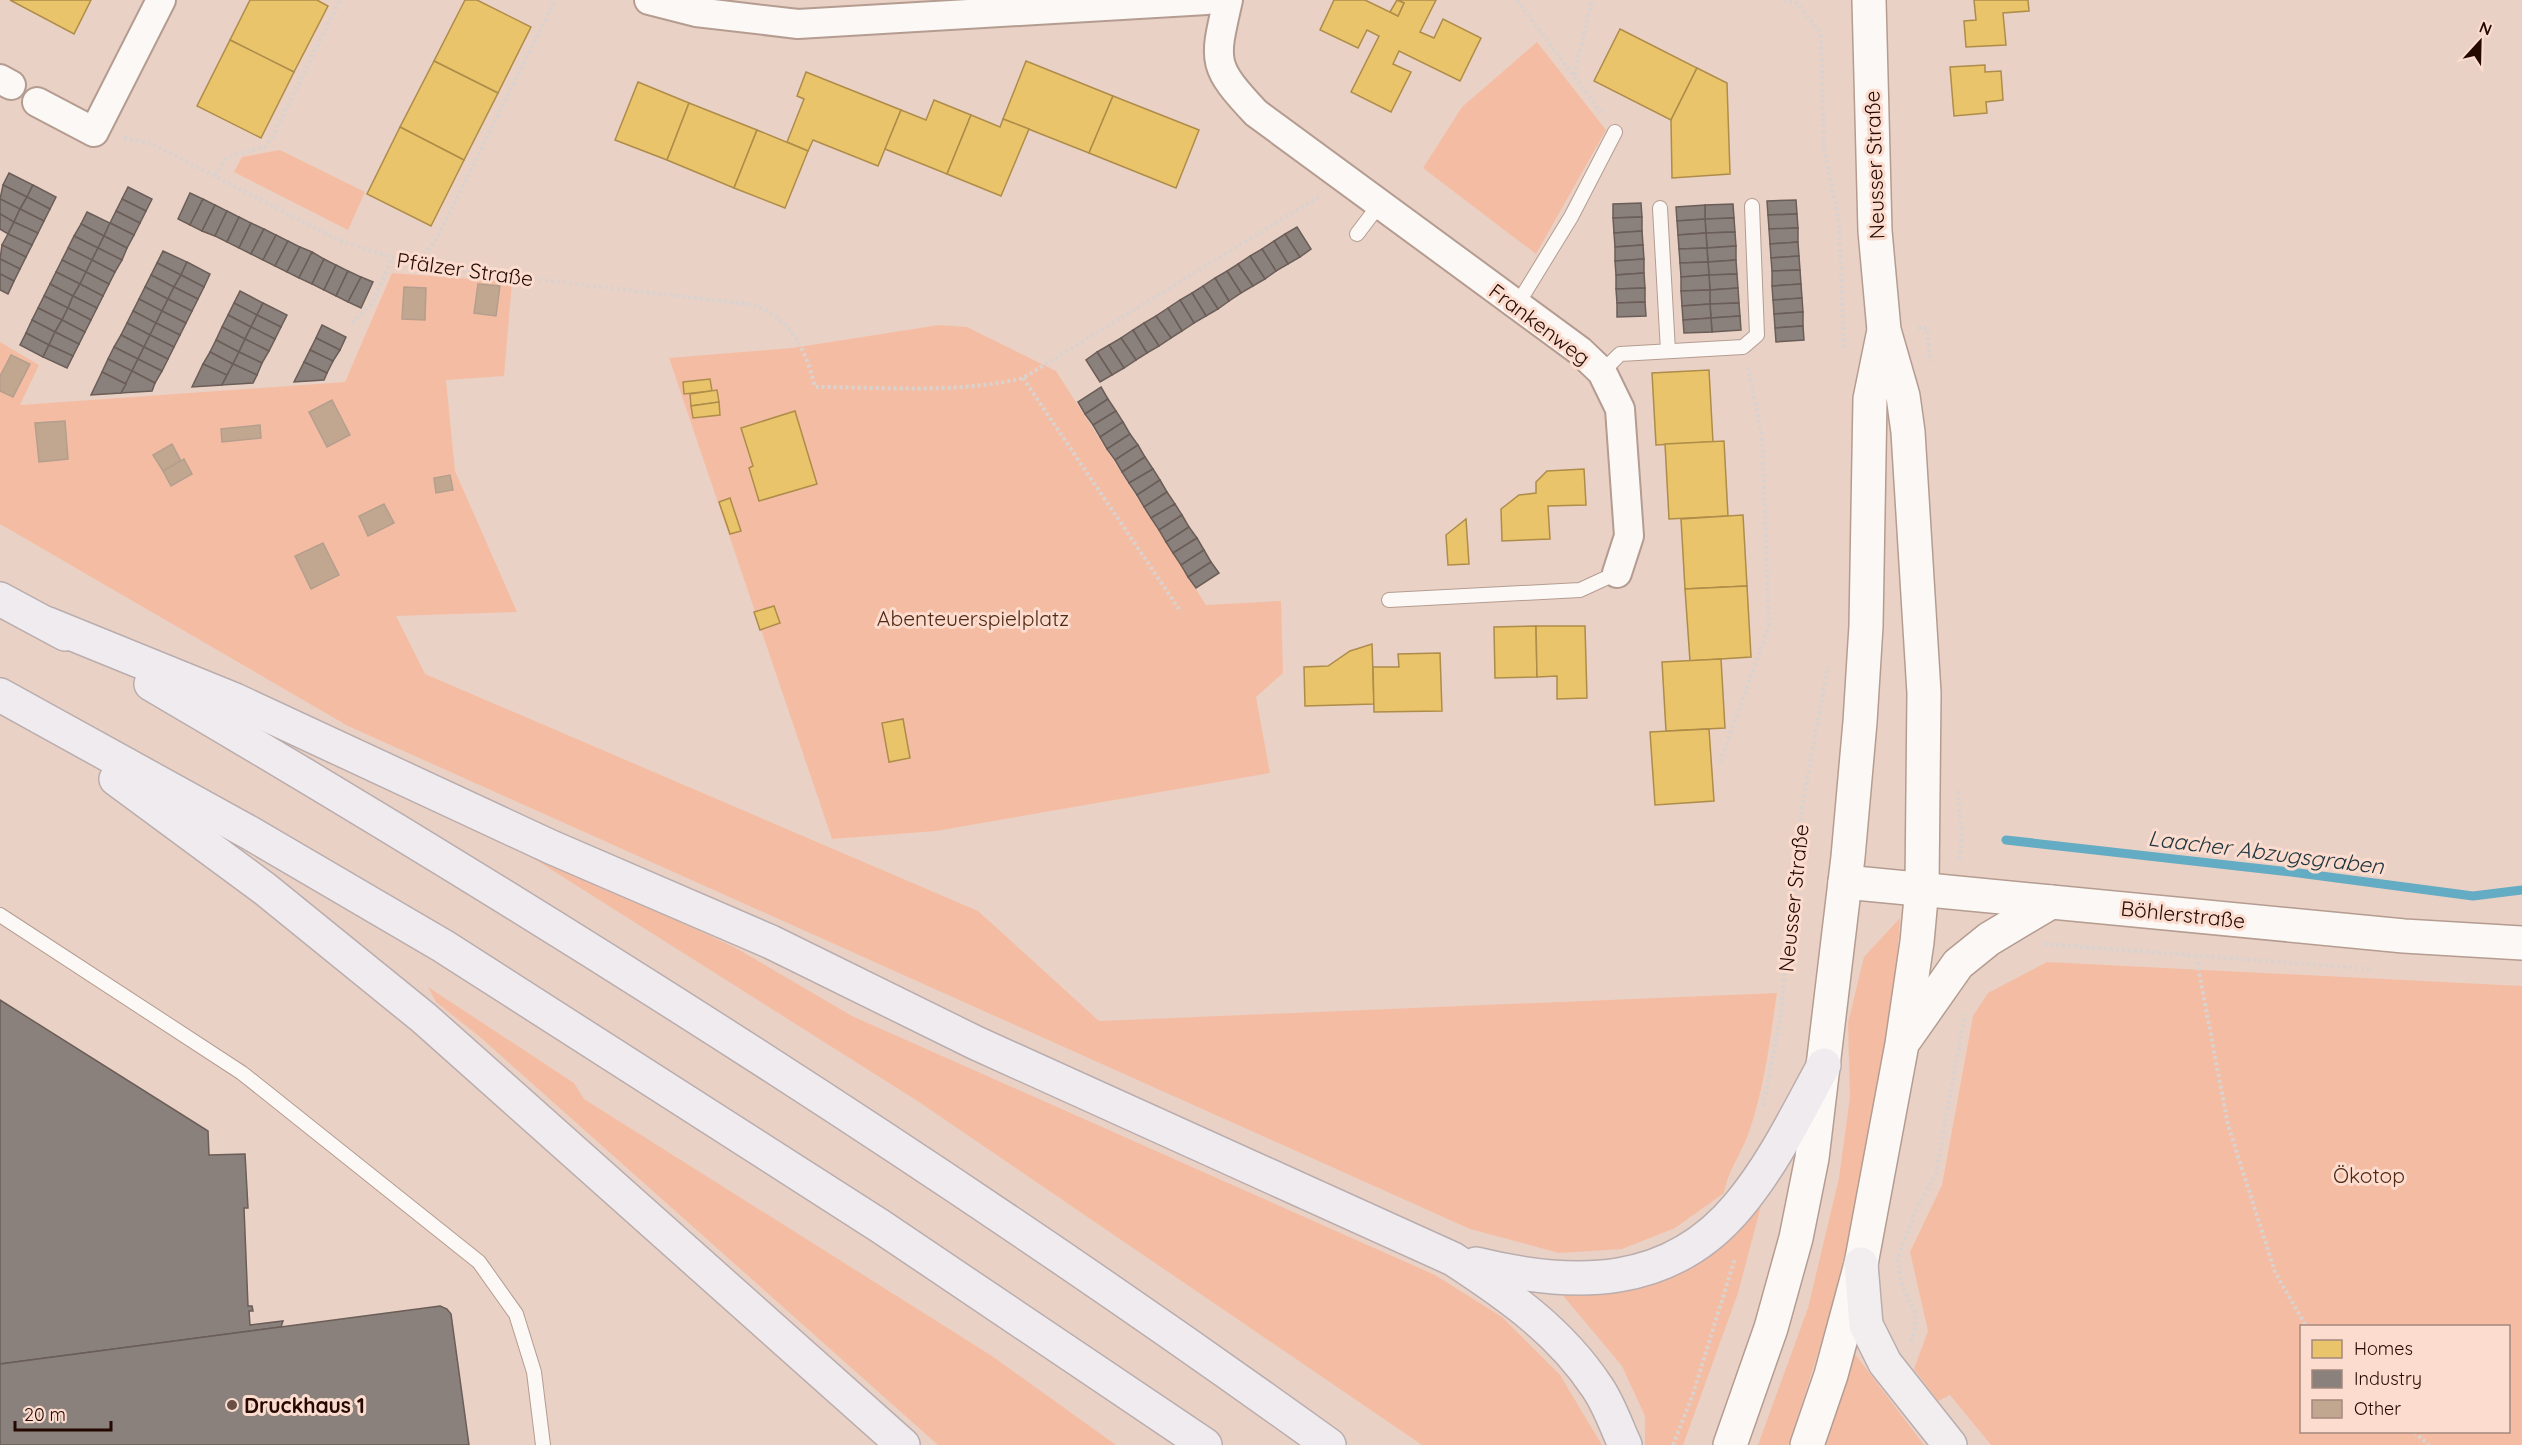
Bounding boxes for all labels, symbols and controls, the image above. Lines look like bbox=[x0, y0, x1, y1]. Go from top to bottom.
north arrow bbox=[2450, 12, 2510, 72]
text: N bbox=[2476, 17, 2495, 40]
street label: Neusser Straße bbox=[1858, 90, 1890, 240]
street label: Pfälzer Straße bbox=[395, 247, 535, 291]
street label: Frankenweg bbox=[1484, 278, 1596, 370]
park label: Abenteuerspielplatz bbox=[877, 605, 1069, 631]
street label: Neusser Straße bbox=[1772, 823, 1814, 973]
water label: Laacher Abzugsgraben bbox=[2147, 824, 2387, 881]
street label: Böhlerstraße bbox=[2119, 895, 2247, 933]
park label: Ökotop bbox=[2333, 1162, 2405, 1188]
legend bbox=[2300, 1325, 2510, 1433]
text: Homes bbox=[2354, 1337, 2413, 1360]
text: Industry bbox=[2354, 1367, 2422, 1390]
place label: Druckhaus 1 bbox=[244, 1392, 365, 1418]
scale bar bbox=[15, 1394, 111, 1432]
text: Other bbox=[2354, 1397, 2401, 1420]
marker: Druckhaus 1 bbox=[225, 1398, 239, 1412]
text: 20 m bbox=[24, 1403, 66, 1426]

